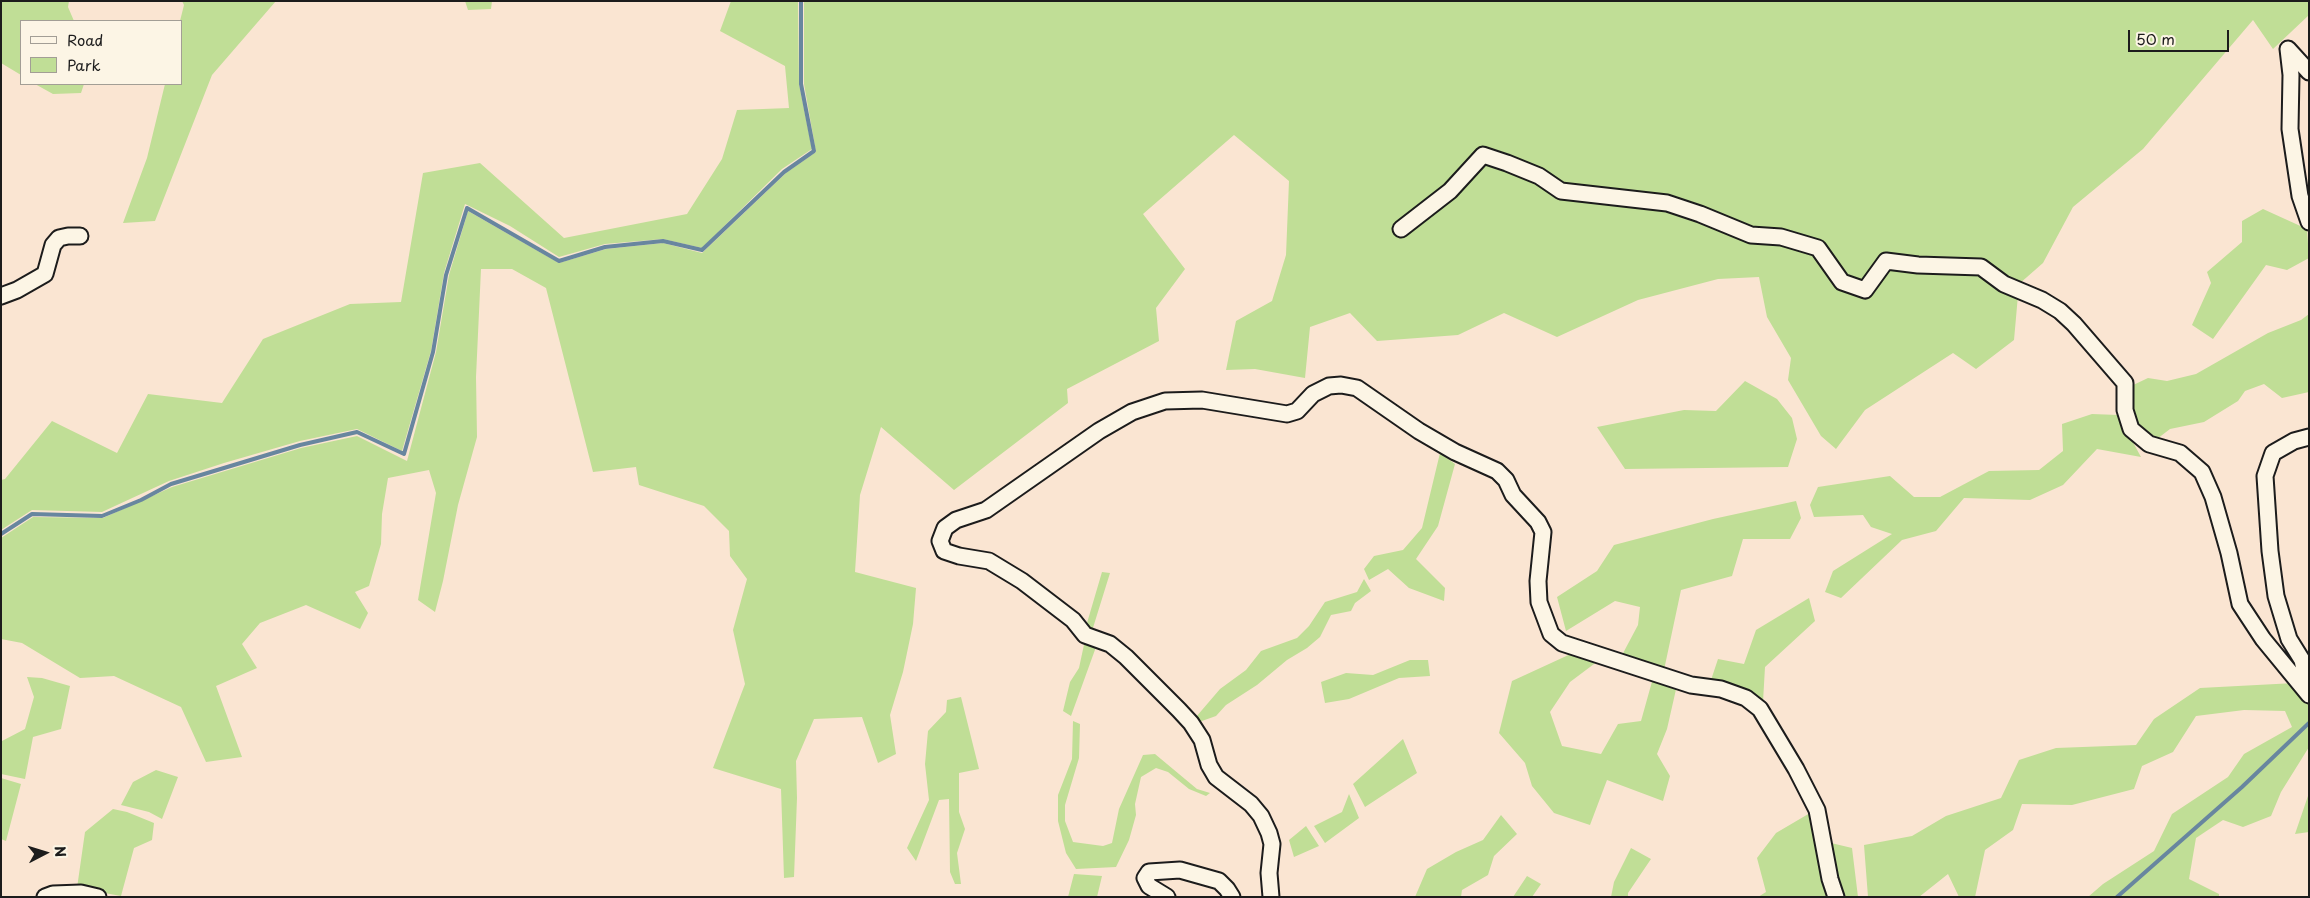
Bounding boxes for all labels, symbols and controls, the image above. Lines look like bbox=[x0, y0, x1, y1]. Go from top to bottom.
legend bbox=[20, 20, 182, 85]
scale bar bbox=[2130, 20, 2231, 52]
text: 50 m bbox=[2136, 27, 2175, 50]
text: Road bbox=[67, 28, 103, 51]
text: Park bbox=[67, 53, 101, 76]
north arrow bbox=[20, 828, 70, 878]
text: N bbox=[49, 845, 71, 858]

